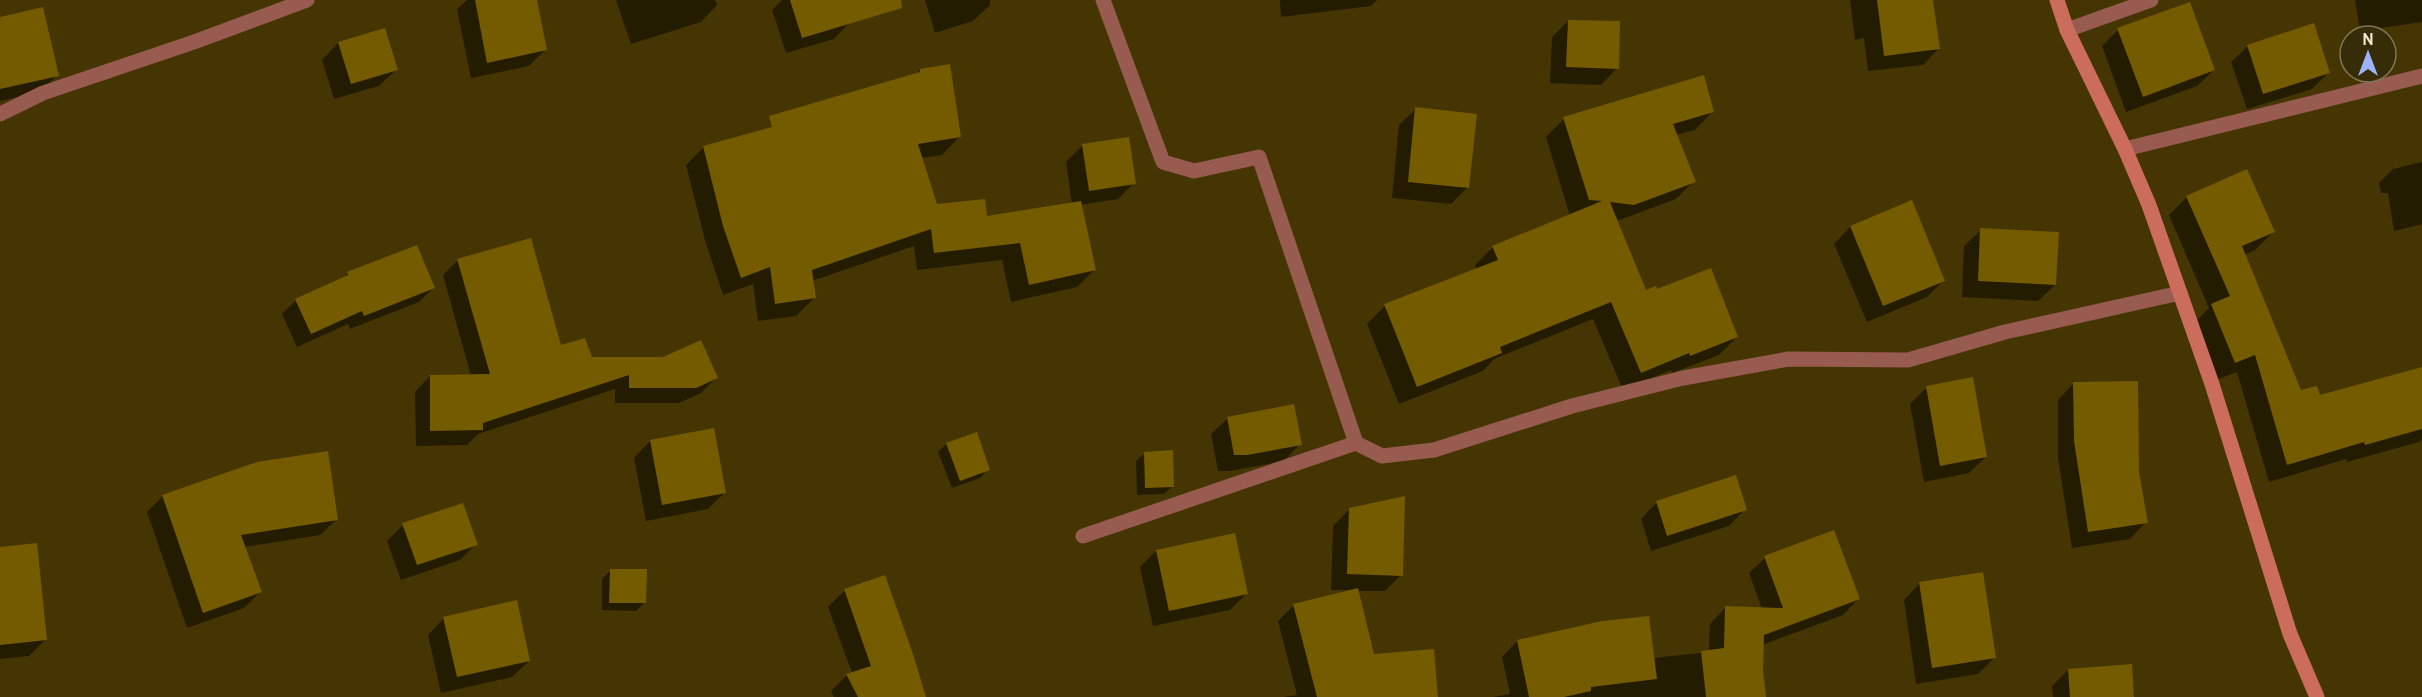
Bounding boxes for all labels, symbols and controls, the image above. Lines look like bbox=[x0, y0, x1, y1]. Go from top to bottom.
north arrow bbox=[2338, 24, 2398, 84]
text: N bbox=[2362, 31, 2374, 51]

